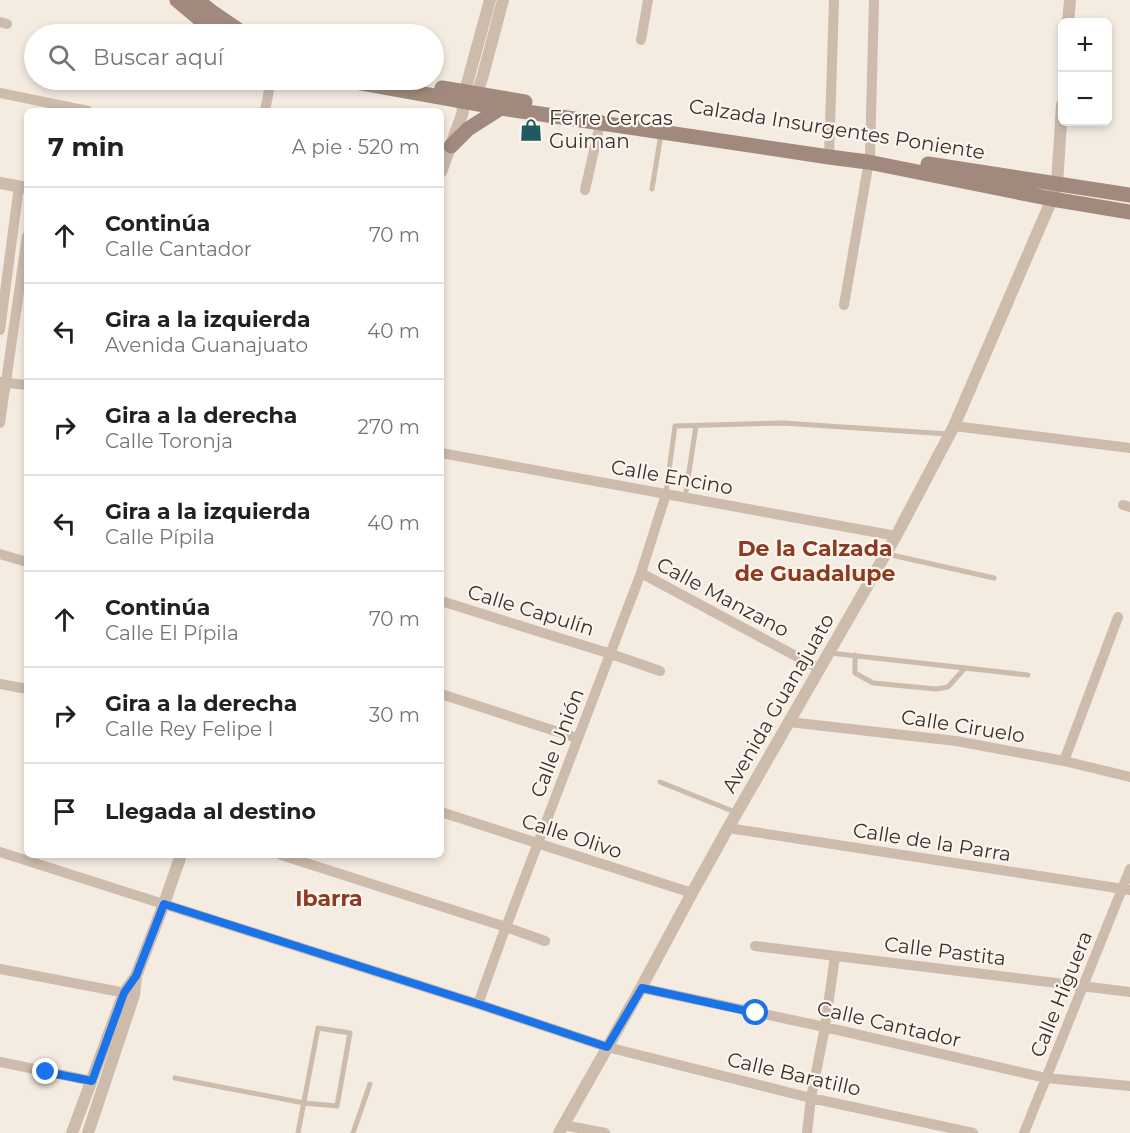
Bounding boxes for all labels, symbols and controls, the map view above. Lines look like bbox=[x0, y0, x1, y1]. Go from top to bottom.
map controls bbox=[1058, 18, 1112, 126]
button: + bbox=[1058, 18, 1112, 72]
search box bbox=[24, 24, 444, 90]
icon: search bbox=[45, 41, 78, 74]
text: Buscar aquí bbox=[93, 44, 224, 71]
button: − bbox=[1058, 72, 1112, 126]
street label: Calzada Insurgentes Poniente bbox=[687, 94, 987, 164]
place label: Ferre Cercas Guiman bbox=[549, 106, 673, 153]
shop icon: Ferre Cercas Guiman bbox=[518, 117, 544, 143]
text: 7 min bbox=[48, 131, 125, 163]
text: A pie · 520 m bbox=[292, 135, 420, 159]
text: Continúa bbox=[105, 210, 210, 237]
icon: ahead bbox=[48, 219, 81, 252]
text: 70 m bbox=[369, 223, 420, 247]
text: Calle Cantador bbox=[105, 237, 252, 261]
text: Gira a la izquierda bbox=[105, 306, 311, 333]
icon: left bbox=[48, 315, 81, 348]
text: 40 m bbox=[367, 319, 420, 343]
text: Avenida Guanajuato bbox=[105, 333, 308, 357]
text: Gira a la derecha bbox=[105, 402, 297, 429]
icon: right bbox=[48, 411, 81, 444]
text: 270 m bbox=[358, 415, 420, 439]
text: Calle Toronja bbox=[105, 429, 233, 453]
street label: Calle Encino bbox=[609, 454, 735, 500]
text: Gira a la izquierda bbox=[105, 498, 311, 525]
icon: left bbox=[48, 507, 81, 540]
text: 40 m bbox=[367, 511, 420, 535]
text: Calle Pípila bbox=[105, 525, 215, 549]
district label: De la Calzada de Guadalupe bbox=[735, 535, 895, 587]
street label: Calle Manzano bbox=[653, 552, 793, 642]
street label: Calle Capulín bbox=[465, 579, 597, 641]
text: Continúa bbox=[105, 594, 210, 621]
icon: ahead bbox=[48, 603, 81, 636]
text: 70 m bbox=[369, 607, 420, 631]
street label: Avenida Guanajuato bbox=[717, 609, 839, 797]
text: Calle El Pípila bbox=[105, 621, 239, 645]
street label: Calle Unión bbox=[525, 685, 589, 801]
text: Gira a la derecha bbox=[105, 690, 297, 717]
icon: right bbox=[48, 699, 81, 732]
text: 30 m bbox=[369, 703, 420, 727]
street label: Calle Ciruelo bbox=[899, 704, 1027, 748]
text: Calle Rey Felipe I bbox=[105, 717, 273, 741]
icon: arrive bbox=[48, 795, 81, 828]
text: Llegada al destino bbox=[105, 798, 316, 825]
street label: Calle Olivo bbox=[519, 808, 625, 864]
street label: Calle de la Parra bbox=[851, 818, 1013, 866]
district label: Ibarra bbox=[295, 885, 363, 912]
street label: Calle Higuera bbox=[1025, 927, 1097, 1061]
street label: Calle Pastita bbox=[883, 932, 1007, 970]
street label: Calle Cantador bbox=[815, 996, 963, 1052]
route start bbox=[742, 999, 768, 1025]
street label: Calle Baratillo bbox=[725, 1047, 863, 1101]
route end bbox=[32, 1058, 58, 1084]

